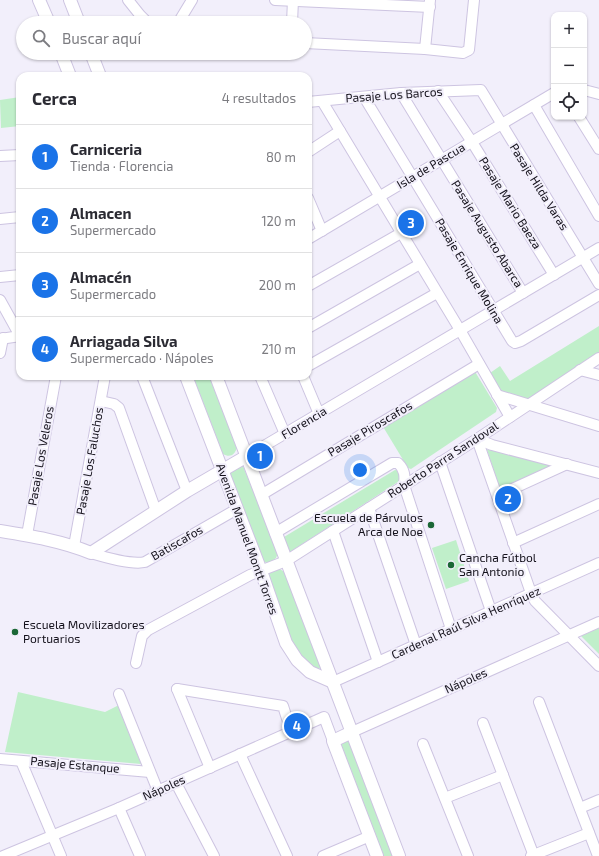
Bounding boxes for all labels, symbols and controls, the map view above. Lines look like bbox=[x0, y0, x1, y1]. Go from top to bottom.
map controls bbox=[551, 12, 587, 120]
button: + bbox=[551, 12, 587, 48]
search box bbox=[16, 16, 312, 60]
icon: search bbox=[30, 27, 52, 49]
text: Buscar aquí bbox=[62, 29, 141, 47]
button: − bbox=[551, 48, 587, 84]
street label: Pasaje Los Barcos bbox=[345, 84, 443, 105]
button: locate bbox=[551, 84, 587, 120]
text: Cerca bbox=[32, 88, 77, 108]
text: 4 resultados bbox=[222, 90, 296, 106]
street label: Isla de Pascua bbox=[394, 139, 467, 191]
text: Carniceria bbox=[70, 140, 142, 158]
street label: Pasaje Hilda Varas bbox=[507, 140, 572, 233]
text: 1 bbox=[42, 149, 48, 165]
text: 80 m bbox=[266, 149, 296, 165]
street label: Pasaje Mario Baeza bbox=[476, 154, 545, 252]
text: Tienda · Florencia bbox=[70, 158, 173, 174]
street label: Pasaje Augusto Abarca bbox=[448, 177, 527, 290]
text: Almacen bbox=[70, 204, 132, 222]
pin: 3 bbox=[398, 208, 424, 238]
text: 2 bbox=[41, 213, 49, 229]
text: 120 m bbox=[261, 213, 296, 229]
street label: Pasaje Enrique Molina bbox=[432, 215, 507, 326]
text: Supermercado bbox=[70, 222, 156, 238]
text: Almacén bbox=[70, 268, 132, 286]
text: 3 bbox=[41, 277, 49, 293]
text: 200 m bbox=[259, 277, 296, 293]
text: Supermercado bbox=[70, 286, 156, 302]
text: Arriagada Silva bbox=[70, 332, 178, 350]
text: 4 bbox=[41, 341, 49, 357]
text: 210 m bbox=[261, 341, 296, 357]
text: Supermercado · Nápoles bbox=[70, 350, 214, 366]
street label: Pasaje Piroscafos bbox=[325, 397, 415, 460]
street label: Florencia bbox=[278, 403, 329, 441]
street label: Pasaje Los Veleros bbox=[24, 405, 57, 507]
street label: Pasaje Los Faluchos bbox=[73, 406, 106, 516]
street label: Roberto Parra Sandoval bbox=[384, 418, 501, 500]
pin: 1 bbox=[247, 441, 273, 471]
your location bbox=[350, 460, 370, 480]
street label: Avenida Manuel Montt Torres bbox=[214, 461, 282, 616]
pin: 2 bbox=[495, 484, 521, 514]
place label: Escuela de Párvulos Arca de Noe bbox=[314, 510, 423, 538]
marker: Escuela de Párvulos Arca de Noe bbox=[426, 520, 436, 530]
street label: Batiscafos bbox=[148, 522, 205, 563]
place label: Cancha Fútbol San Antonio bbox=[459, 550, 537, 578]
marker: Cancha Fútbol San Antonio bbox=[446, 560, 456, 570]
street label: Cardenal Raúl Silva Henríquez bbox=[389, 583, 542, 661]
place label: Escuela Movilizadores Portuarios bbox=[23, 617, 145, 645]
marker: Escuela Movilizadores Portuarios bbox=[10, 627, 20, 637]
street label: Nápoles bbox=[442, 665, 489, 696]
pin: 4 bbox=[284, 711, 310, 741]
street label: Pasaje Estanque bbox=[30, 753, 120, 776]
street label: Nápoles bbox=[140, 772, 187, 803]

